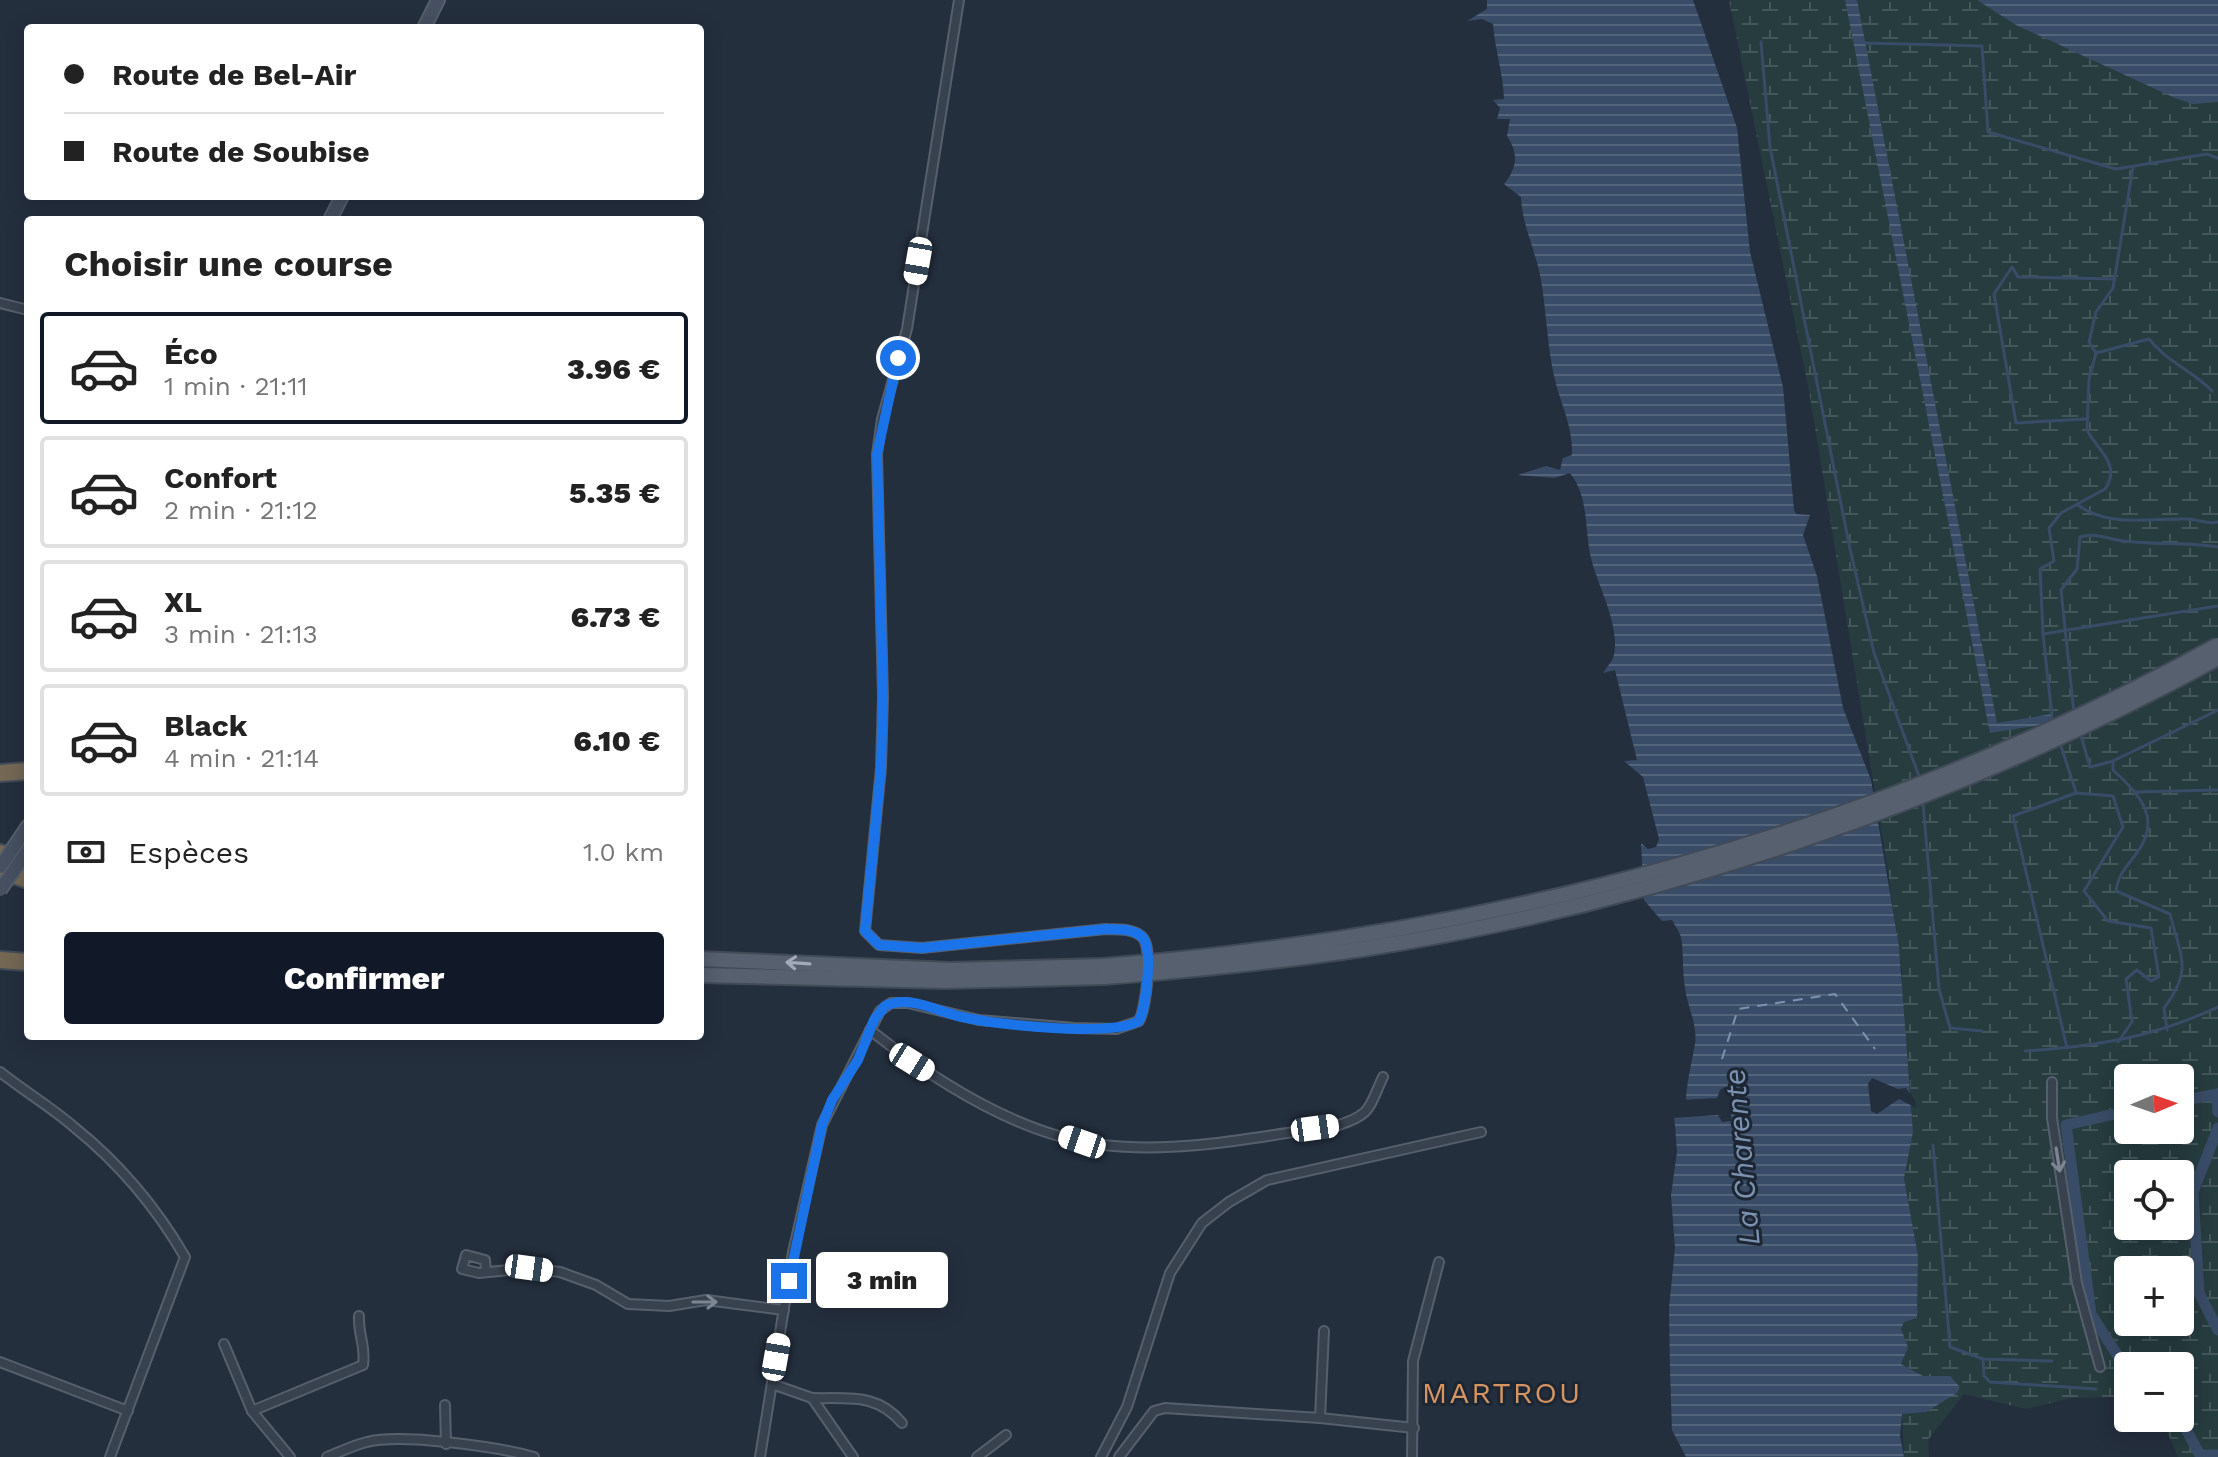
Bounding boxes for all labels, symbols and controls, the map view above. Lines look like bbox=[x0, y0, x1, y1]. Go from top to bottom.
text: Route de Bel-Air bbox=[112, 57, 356, 92]
text: Route de Soubise bbox=[112, 134, 370, 169]
car bbox=[902, 235, 934, 287]
text: Choisir une course bbox=[64, 243, 393, 285]
icon: car bbox=[68, 332, 140, 404]
text: Éco bbox=[164, 336, 218, 371]
route start bbox=[880, 340, 916, 376]
text: 3.96 € bbox=[567, 351, 660, 386]
text: 1 min · 21:11 bbox=[164, 371, 308, 401]
icon: car bbox=[68, 456, 140, 528]
text: Confort bbox=[164, 460, 277, 495]
text: 5.35 € bbox=[569, 475, 660, 510]
text: 2 min · 21:12 bbox=[164, 495, 318, 525]
icon: car bbox=[68, 580, 140, 652]
text: XL bbox=[164, 584, 202, 619]
text: 6.73 € bbox=[570, 599, 660, 634]
text: 3 min · 21:13 bbox=[164, 619, 318, 649]
icon: car bbox=[68, 704, 140, 776]
text: Black bbox=[164, 708, 248, 743]
text: 6.10 € bbox=[573, 723, 660, 758]
text: 4 min · 21:14 bbox=[164, 743, 319, 773]
icon: cash bbox=[64, 830, 108, 874]
text: Espèces bbox=[128, 835, 249, 870]
text: 1.0 km bbox=[583, 837, 664, 867]
button: Confirmer bbox=[64, 932, 664, 1024]
one-way arrow bbox=[785, 955, 812, 970]
car bbox=[885, 1039, 939, 1085]
north arrow bbox=[2114, 1064, 2194, 1144]
map controls bbox=[2114, 1064, 2194, 1432]
water label: La Charente bbox=[1716, 1067, 1767, 1247]
car bbox=[1290, 1113, 1340, 1143]
car bbox=[1055, 1123, 1109, 1161]
one-way arrow bbox=[2052, 1147, 2067, 1172]
button: locate bbox=[2114, 1160, 2194, 1240]
car bbox=[504, 1253, 554, 1283]
callout: 3 min bbox=[817, 1253, 949, 1309]
button: + bbox=[2114, 1256, 2194, 1336]
route end bbox=[771, 1263, 807, 1299]
text: 3 min bbox=[847, 1265, 917, 1295]
one-way arrow bbox=[691, 1294, 718, 1310]
car bbox=[760, 1331, 792, 1383]
button: − bbox=[2114, 1352, 2194, 1432]
district label: MARTROU bbox=[1422, 1375, 1582, 1410]

